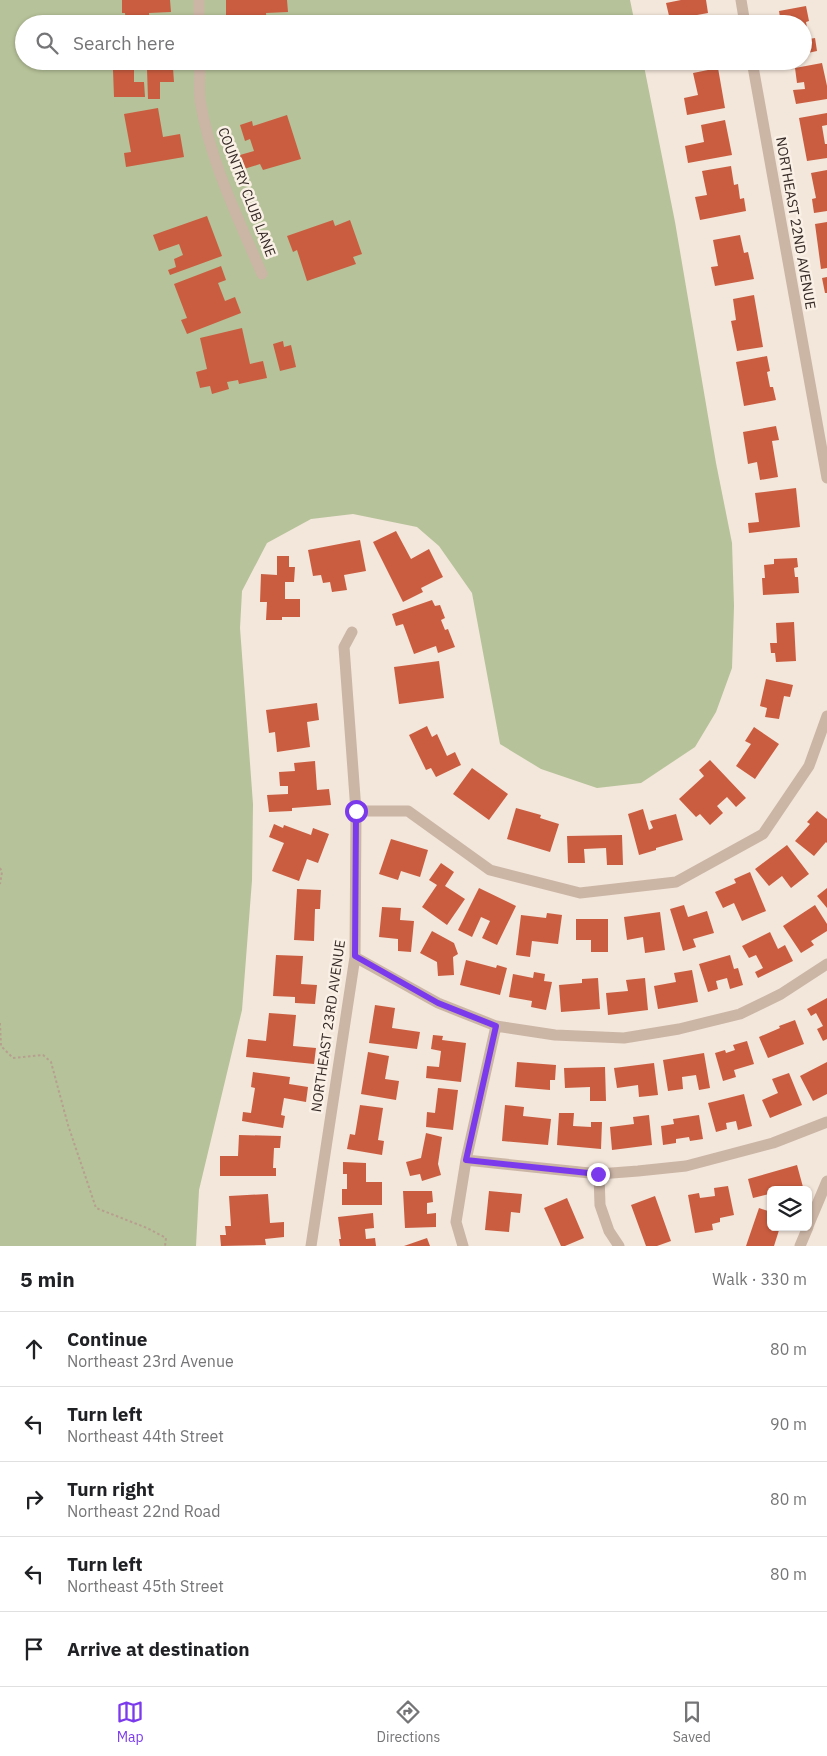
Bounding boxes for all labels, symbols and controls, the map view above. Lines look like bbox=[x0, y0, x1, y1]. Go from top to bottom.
search box bbox=[15, 15, 812, 70]
icon: search bbox=[33, 29, 61, 57]
text: Search here bbox=[73, 31, 175, 55]
street label: COUNTRY CLUB LANE bbox=[214, 125, 280, 259]
street label: NORTHEAST 22ND AVENUE bbox=[772, 135, 820, 311]
route start bbox=[345, 800, 368, 823]
street label: NORTHEAST 23RD AVENUE bbox=[307, 939, 349, 1113]
route end bbox=[587, 1163, 610, 1186]
map controls bbox=[767, 1186, 812, 1231]
button: layers bbox=[767, 1186, 812, 1231]
text: 5 min bbox=[20, 1265, 75, 1293]
text: Walk · 330 m bbox=[712, 1269, 807, 1289]
text: Continue bbox=[67, 1327, 147, 1351]
icon: ahead bbox=[20, 1335, 48, 1363]
text: 80 m bbox=[770, 1339, 807, 1359]
text: Northeast 23rd Avenue bbox=[67, 1351, 234, 1371]
text: Turn left bbox=[67, 1402, 143, 1426]
icon: left bbox=[20, 1410, 48, 1438]
text: 90 m bbox=[770, 1414, 807, 1434]
text: Northeast 44th Street bbox=[67, 1426, 224, 1446]
text: Turn right bbox=[67, 1477, 154, 1501]
icon: right bbox=[20, 1485, 48, 1513]
text: 80 m bbox=[770, 1489, 807, 1509]
text: Northeast 22nd Road bbox=[67, 1501, 220, 1521]
text: Turn left bbox=[67, 1552, 143, 1576]
icon: left bbox=[20, 1560, 48, 1588]
text: 80 m bbox=[770, 1564, 807, 1584]
text: Northeast 45th Street bbox=[67, 1576, 224, 1596]
icon: arrive bbox=[20, 1635, 48, 1663]
text: Arrive at destination bbox=[67, 1637, 250, 1661]
tab: Map bbox=[116, 1698, 144, 1746]
tab: Directions bbox=[377, 1698, 440, 1746]
tab: Saved bbox=[673, 1698, 711, 1746]

